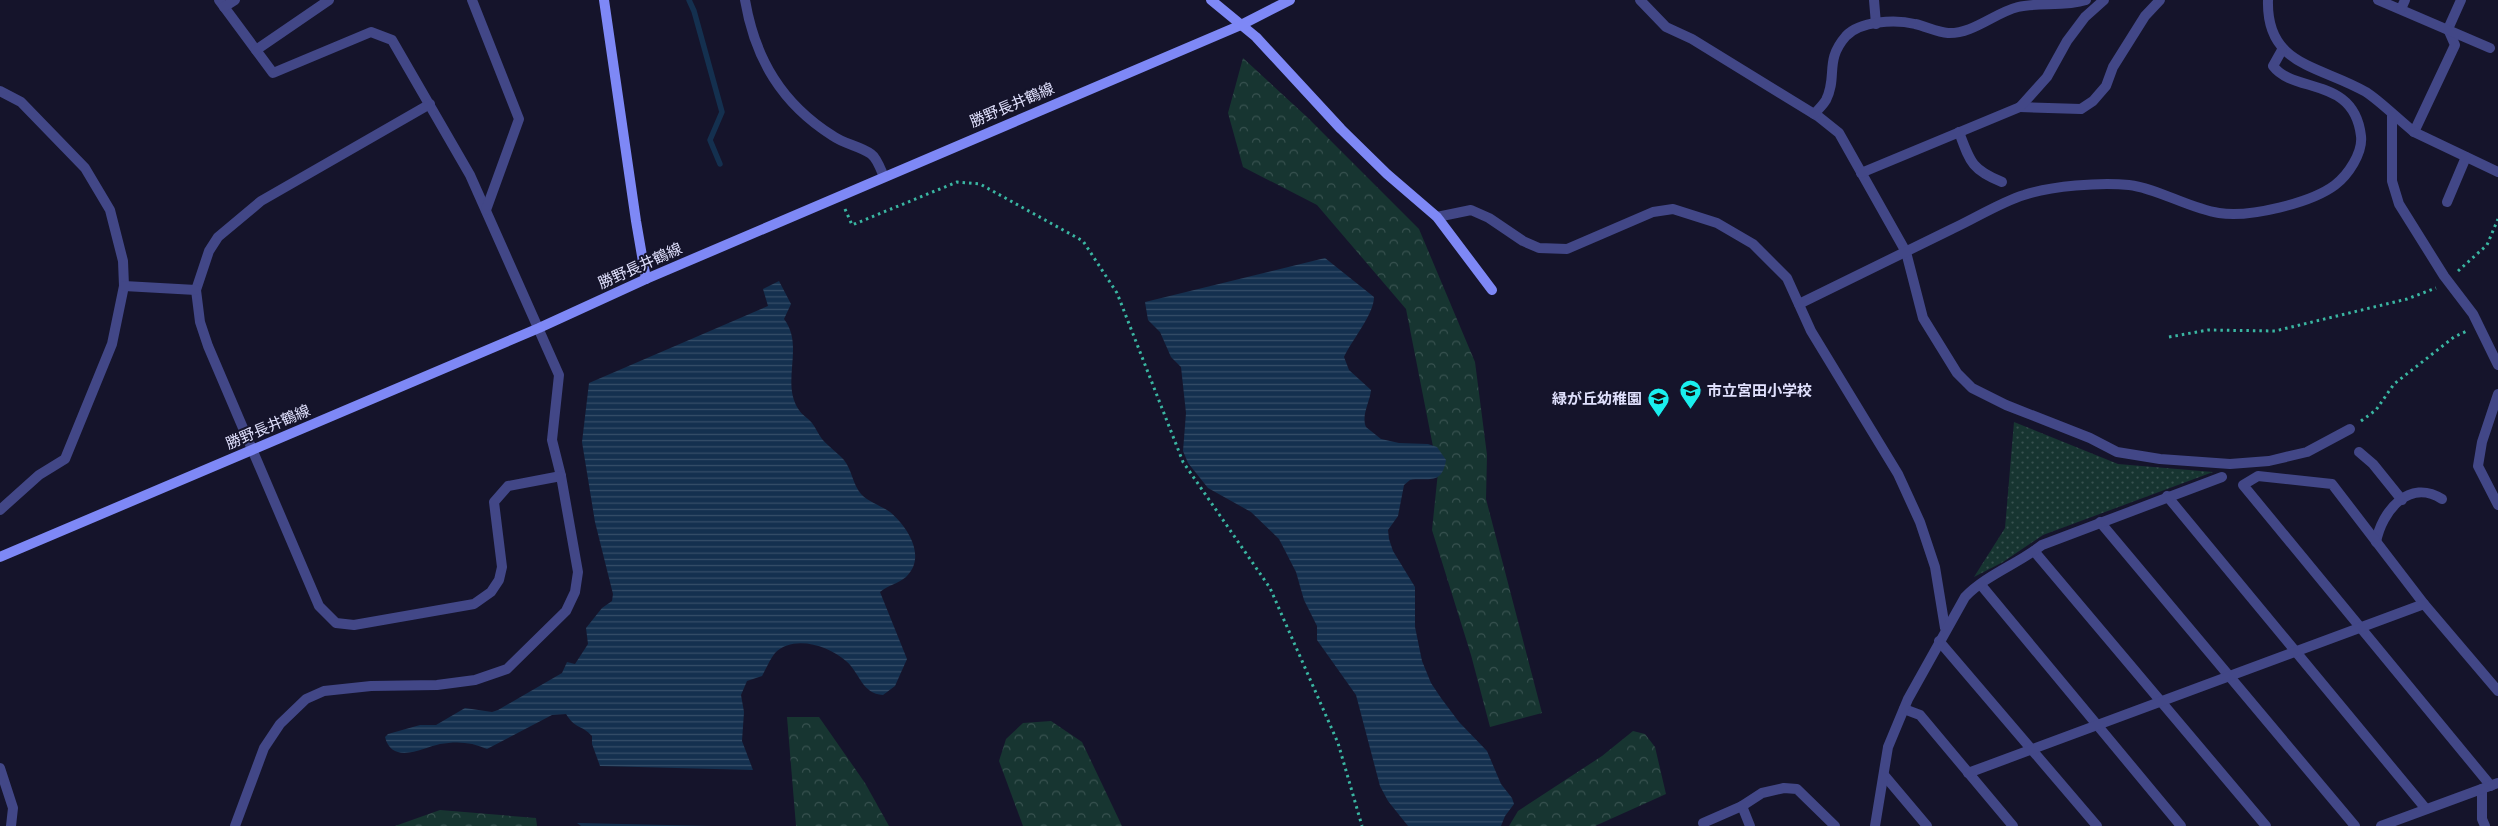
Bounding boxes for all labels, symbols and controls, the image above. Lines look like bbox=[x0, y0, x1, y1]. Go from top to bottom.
street label: 勝野長井鶴線 bbox=[966, 76, 1058, 133]
street label: 勝野長井鶴線 bbox=[594, 237, 686, 294]
school or university icon: 市立宮田小学校 bbox=[1679, 379, 1703, 410]
place label: 市立宮田小学校 bbox=[1707, 379, 1812, 402]
place label: 緑が丘幼稚園 bbox=[1552, 387, 1642, 410]
school or university icon: 緑が丘幼稚園 bbox=[1646, 387, 1670, 418]
street label: 勝野長井鶴線 bbox=[222, 398, 314, 455]

